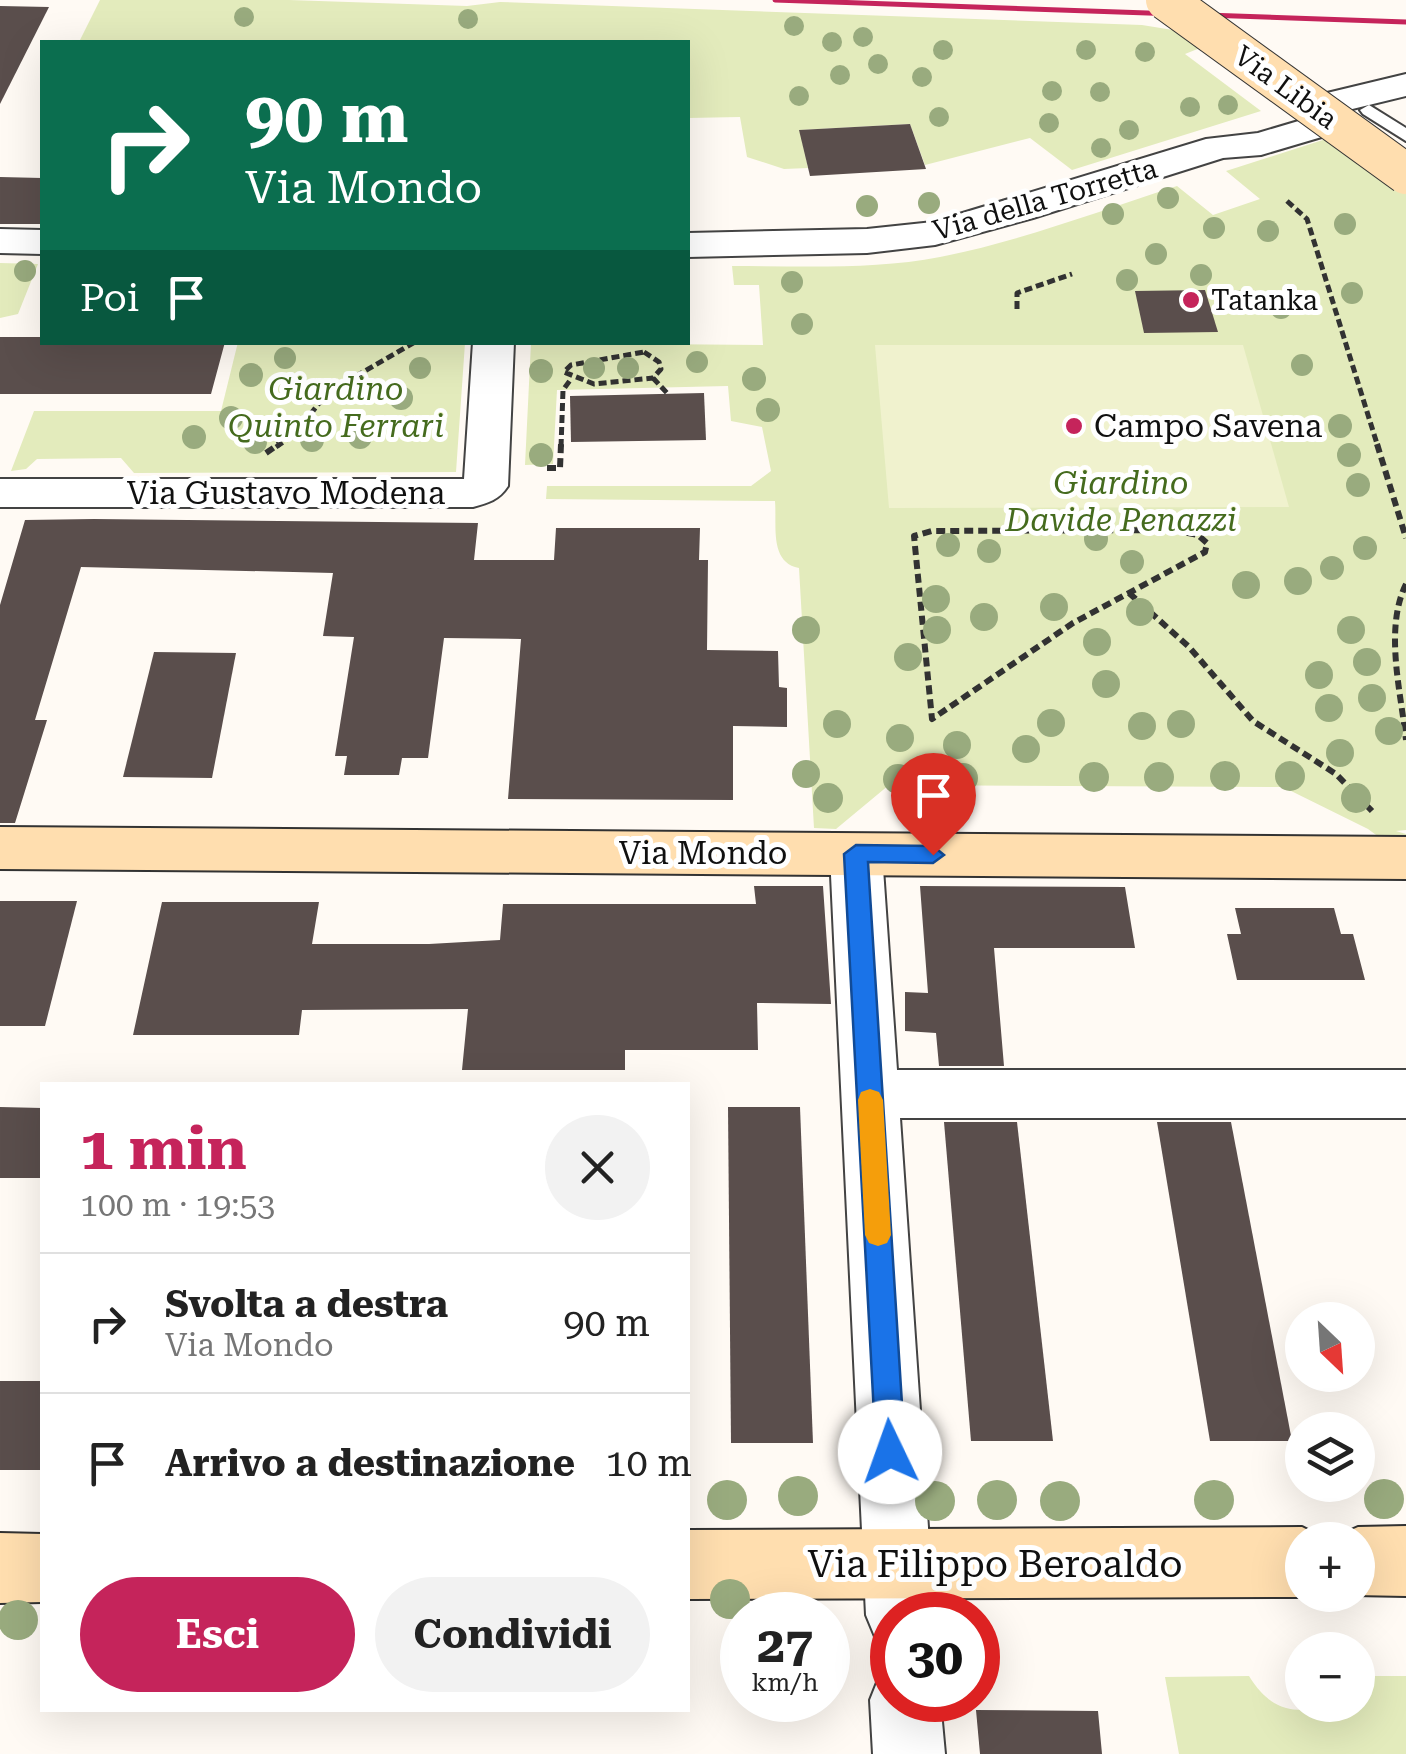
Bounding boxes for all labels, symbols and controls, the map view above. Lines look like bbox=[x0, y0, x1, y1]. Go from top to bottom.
street label: Via Libia bbox=[1228, 39, 1344, 136]
text: 90 m bbox=[245, 77, 409, 159]
icon: right bbox=[80, 80, 210, 210]
street label: Via della Torretta bbox=[929, 152, 1161, 247]
text: Via Mondo bbox=[245, 161, 482, 214]
icon: arrive bbox=[159, 270, 214, 325]
text: Poi bbox=[80, 276, 139, 320]
place label: Tatanka bbox=[1211, 284, 1318, 317]
marker: Tatanka bbox=[1180, 289, 1202, 311]
park label: Giardino Quinto Ferrari bbox=[228, 370, 444, 445]
place label: Campo Savena bbox=[1094, 407, 1322, 445]
marker: Campo Savena bbox=[1063, 415, 1085, 437]
park label: Giardino Davide Penazzi bbox=[1004, 464, 1237, 539]
street label: Via Gustavo Modena bbox=[127, 474, 445, 512]
pin bbox=[891, 753, 976, 856]
icon: arrive bbox=[906, 768, 961, 823]
street label: Via Mondo bbox=[619, 834, 787, 872]
text: 1 min bbox=[80, 1113, 247, 1184]
button: close bbox=[545, 1115, 650, 1220]
text: 100 m · 19:53 bbox=[80, 1186, 275, 1224]
text: Svolta a destra bbox=[165, 1282, 448, 1326]
icon: right bbox=[80, 1296, 135, 1351]
text: 90 m bbox=[563, 1301, 650, 1345]
north arrow bbox=[1285, 1302, 1375, 1392]
map controls bbox=[1285, 1302, 1375, 1722]
text: Via Mondo bbox=[165, 1326, 334, 1364]
position arrow bbox=[838, 1400, 942, 1504]
button: layers bbox=[1285, 1412, 1375, 1502]
icon: arrive bbox=[80, 1436, 135, 1491]
text: Arrivo a destinazione bbox=[165, 1441, 575, 1485]
text: 10 m bbox=[605, 1441, 692, 1485]
button: + bbox=[1285, 1522, 1375, 1612]
street label: Via Filippo Beroaldo bbox=[807, 1542, 1183, 1586]
button: Esci bbox=[80, 1577, 355, 1692]
button: Condividi bbox=[375, 1577, 650, 1692]
speed limit sign: 30 bbox=[870, 1592, 1000, 1722]
text: 27 bbox=[757, 1616, 813, 1674]
button: − bbox=[1285, 1632, 1375, 1722]
text: km/h bbox=[752, 1668, 818, 1697]

